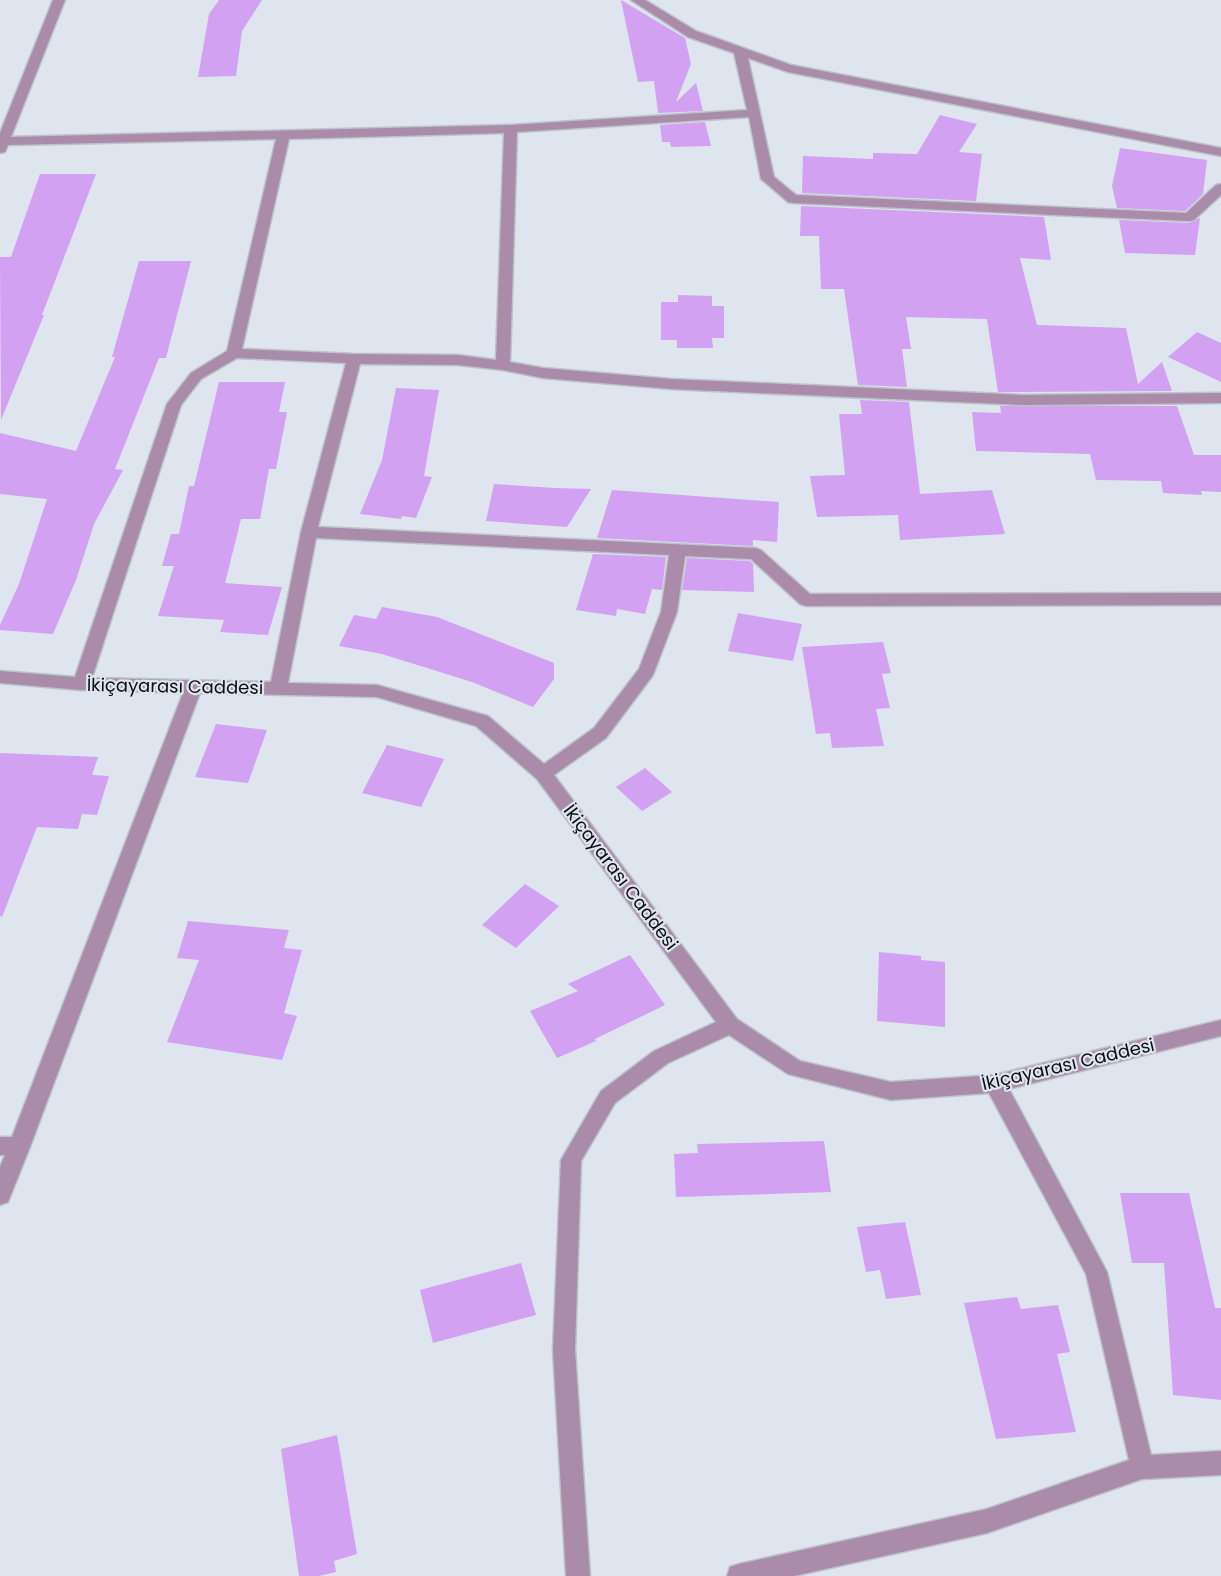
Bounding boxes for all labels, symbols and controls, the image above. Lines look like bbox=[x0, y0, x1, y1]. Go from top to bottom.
street label: İkiçayarası Caddesi bbox=[87, 672, 263, 700]
street label: İkiçayarası Caddesi bbox=[558, 799, 684, 955]
street label: İkiçayarası Caddesi bbox=[979, 1032, 1157, 1096]

